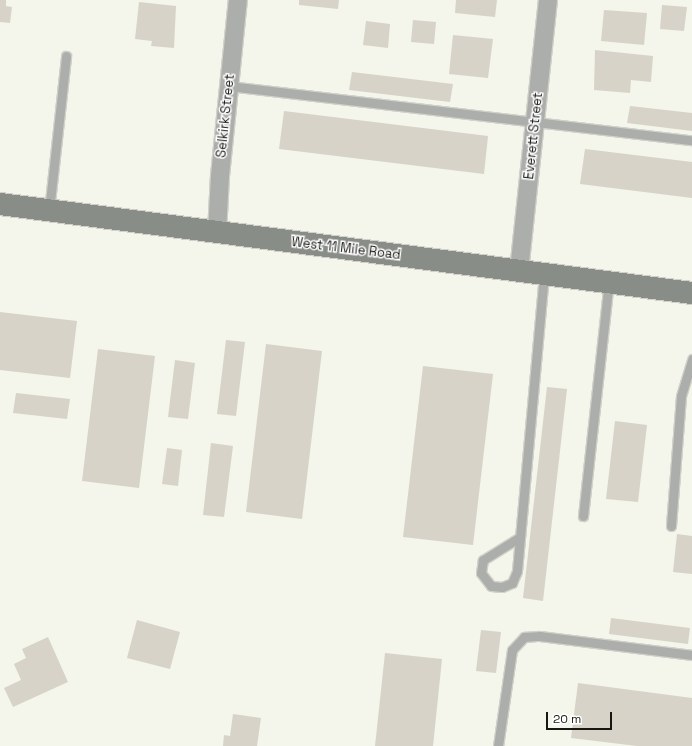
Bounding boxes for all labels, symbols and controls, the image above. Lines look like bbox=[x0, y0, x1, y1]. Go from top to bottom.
street label: Selkirk Street bbox=[214, 73, 238, 159]
street label: Everett Street bbox=[522, 92, 546, 180]
street label: West 11 Mile Road bbox=[291, 235, 401, 263]
scale bar bbox=[548, 704, 614, 730]
text: 20 m bbox=[553, 711, 581, 727]

